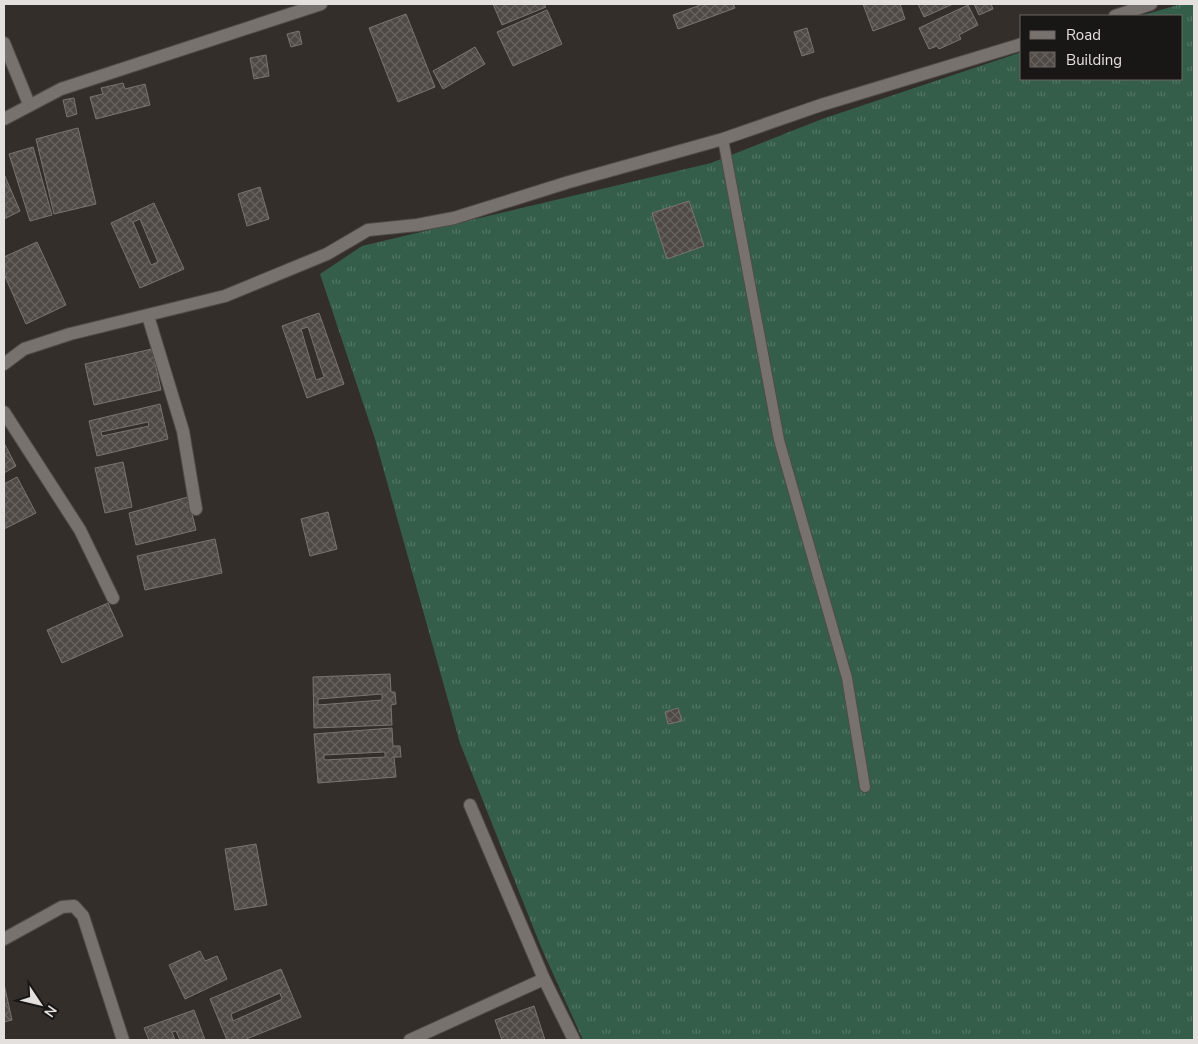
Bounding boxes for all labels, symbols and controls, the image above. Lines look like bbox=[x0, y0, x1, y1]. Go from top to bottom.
legend bbox=[1020, 15, 1183, 80]
text: Road bbox=[1066, 25, 1101, 45]
text: Building bbox=[1066, 50, 1122, 70]
north arrow bbox=[15, 979, 65, 1029]
text: N bbox=[39, 1001, 61, 1021]

